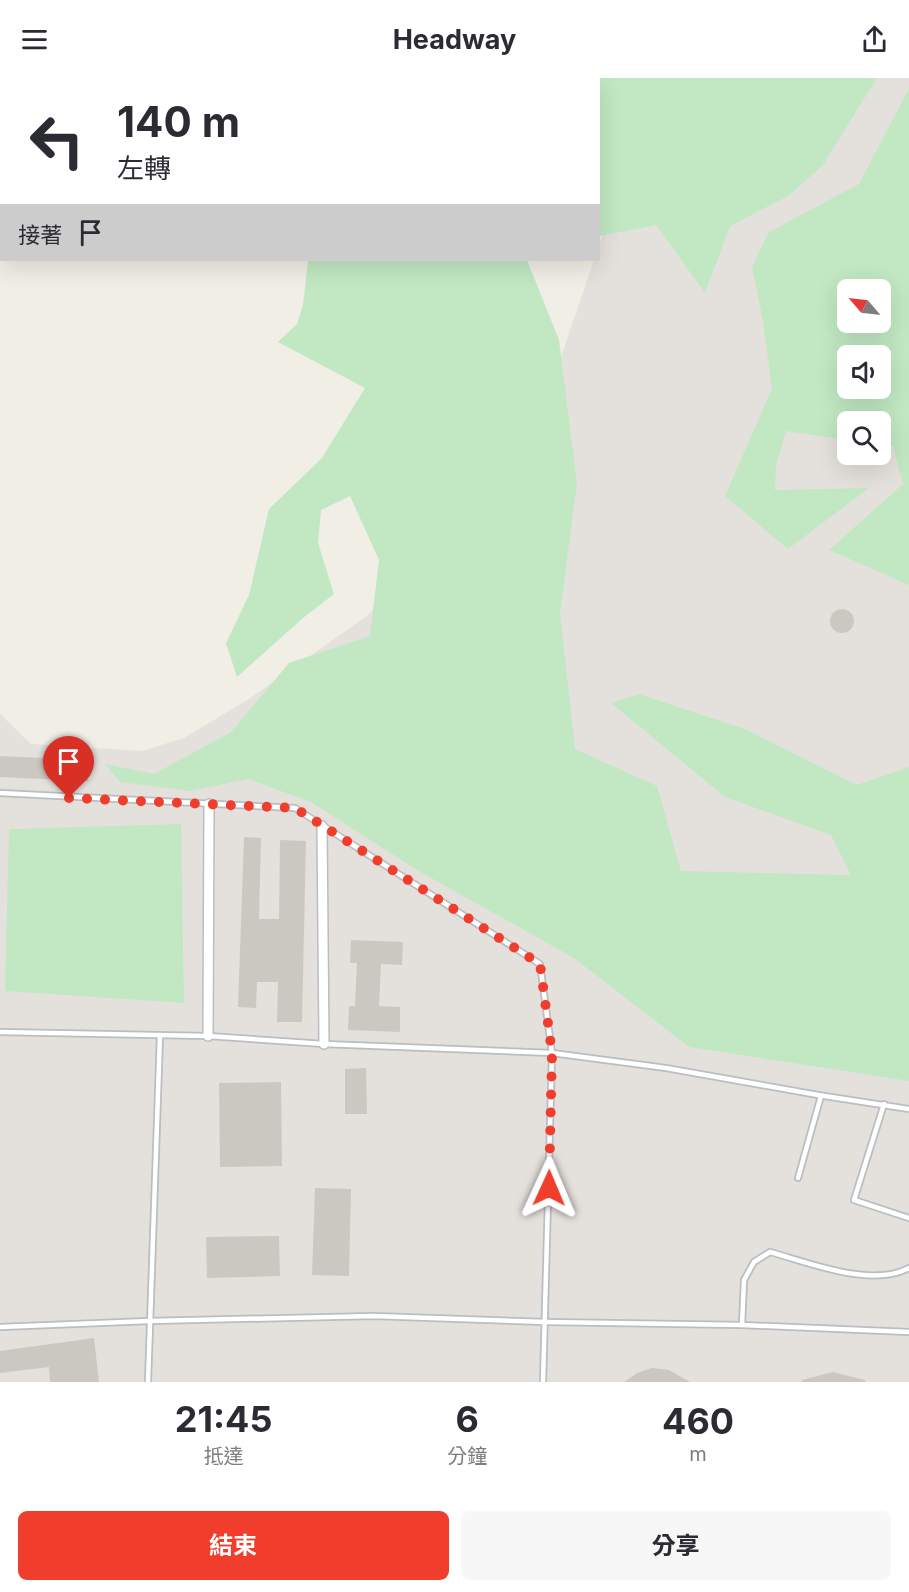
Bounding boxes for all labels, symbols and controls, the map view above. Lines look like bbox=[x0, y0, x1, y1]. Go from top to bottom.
icon: menu bbox=[18, 23, 51, 56]
text: Headway bbox=[393, 23, 516, 56]
icon: share bbox=[858, 23, 891, 56]
text: 140 m bbox=[117, 96, 240, 147]
icon: left bbox=[18, 102, 96, 180]
text: 左轉 bbox=[117, 152, 171, 185]
icon: arrive bbox=[74, 216, 107, 249]
text: 接著 bbox=[18, 222, 62, 248]
north arrow bbox=[837, 279, 891, 333]
map controls bbox=[837, 279, 891, 465]
button: sound bbox=[837, 345, 891, 399]
button: search bbox=[837, 411, 891, 465]
pin bbox=[43, 736, 94, 798]
icon: arrive bbox=[52, 745, 85, 778]
position arrow bbox=[517, 1156, 581, 1220]
text: 21:45 bbox=[175, 1397, 272, 1441]
text: 6 bbox=[456, 1397, 479, 1441]
text: 460 bbox=[662, 1399, 734, 1443]
text: m bbox=[689, 1442, 707, 1466]
text: 抵達 bbox=[204, 1444, 244, 1468]
text: 分鐘 bbox=[447, 1444, 487, 1468]
button: 結束 bbox=[18, 1511, 449, 1580]
button: 分享 bbox=[461, 1511, 891, 1580]

